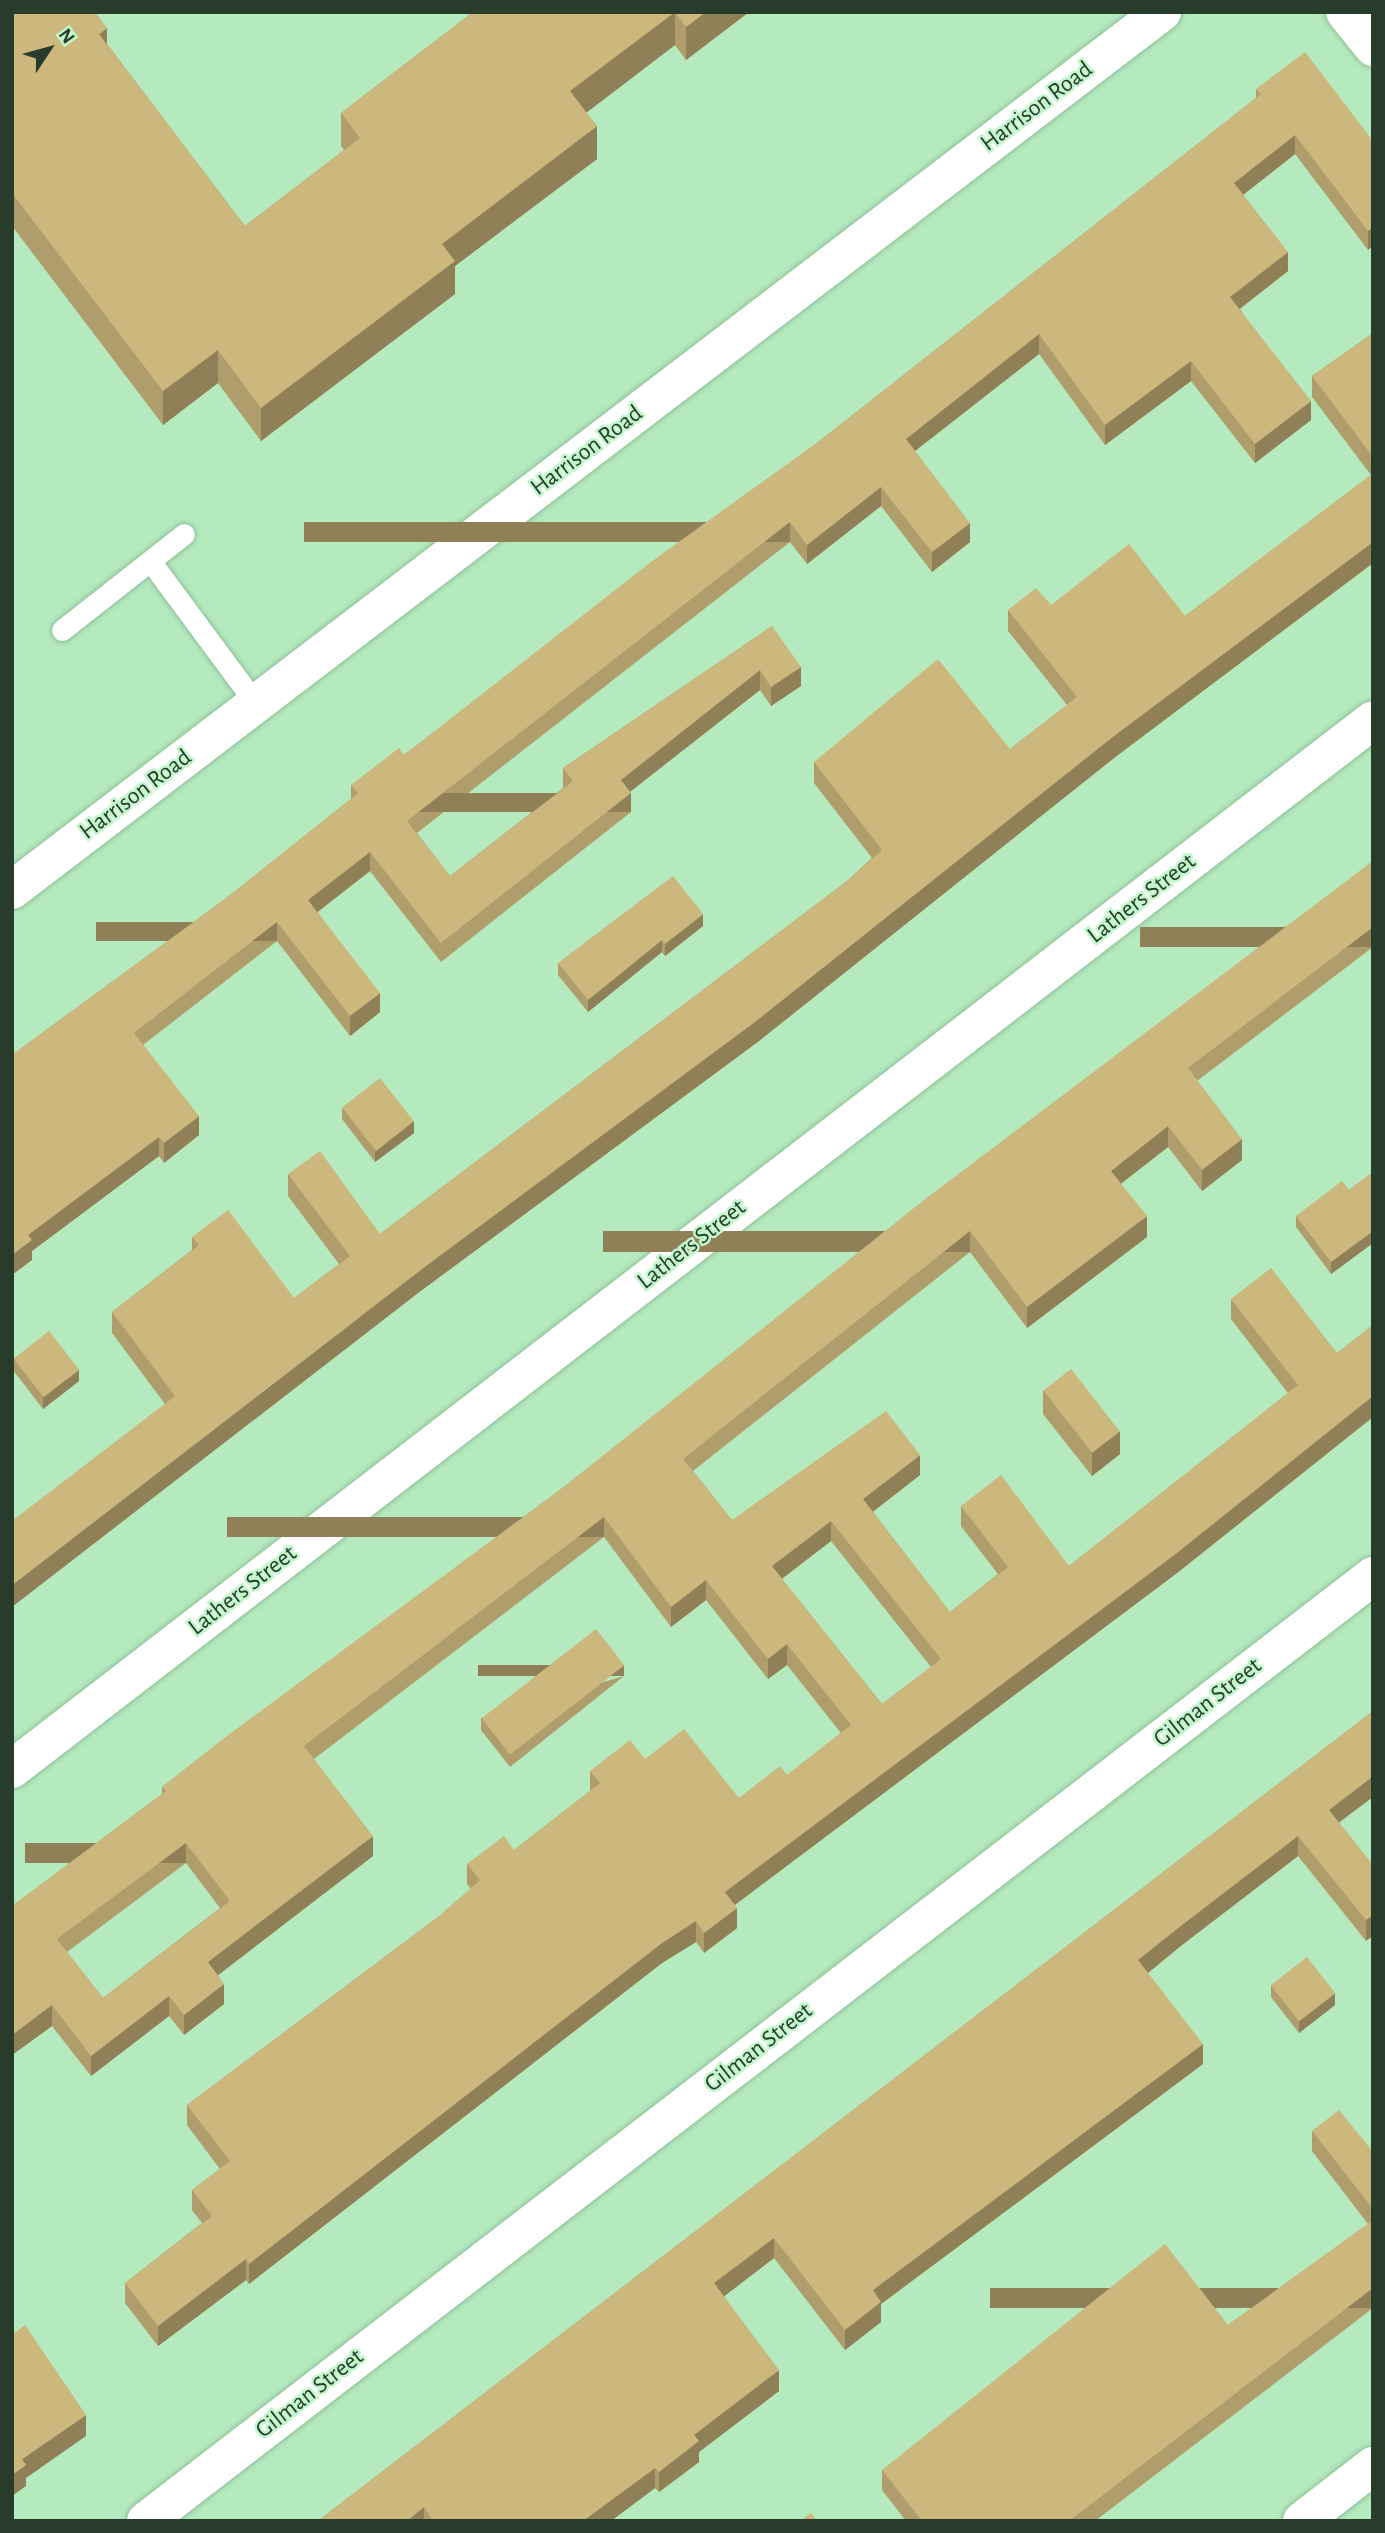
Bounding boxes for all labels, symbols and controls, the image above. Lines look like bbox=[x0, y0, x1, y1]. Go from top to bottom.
north arrow bbox=[14, 14, 84, 84]
text: N bbox=[55, 25, 78, 47]
street label: Harrison Road bbox=[975, 56, 1099, 158]
street label: Harrison Road bbox=[525, 400, 649, 502]
street label: Harrison Road bbox=[74, 744, 198, 846]
street label: Lathers Street bbox=[1082, 848, 1202, 950]
street label: Lathers Street bbox=[632, 1194, 752, 1296]
street label: Lathers Street bbox=[183, 1540, 303, 1642]
street label: Gilman Street bbox=[1148, 1652, 1268, 1754]
street label: Gilman Street bbox=[699, 1997, 819, 2099]
street label: Gilman Street bbox=[250, 2343, 370, 2445]

